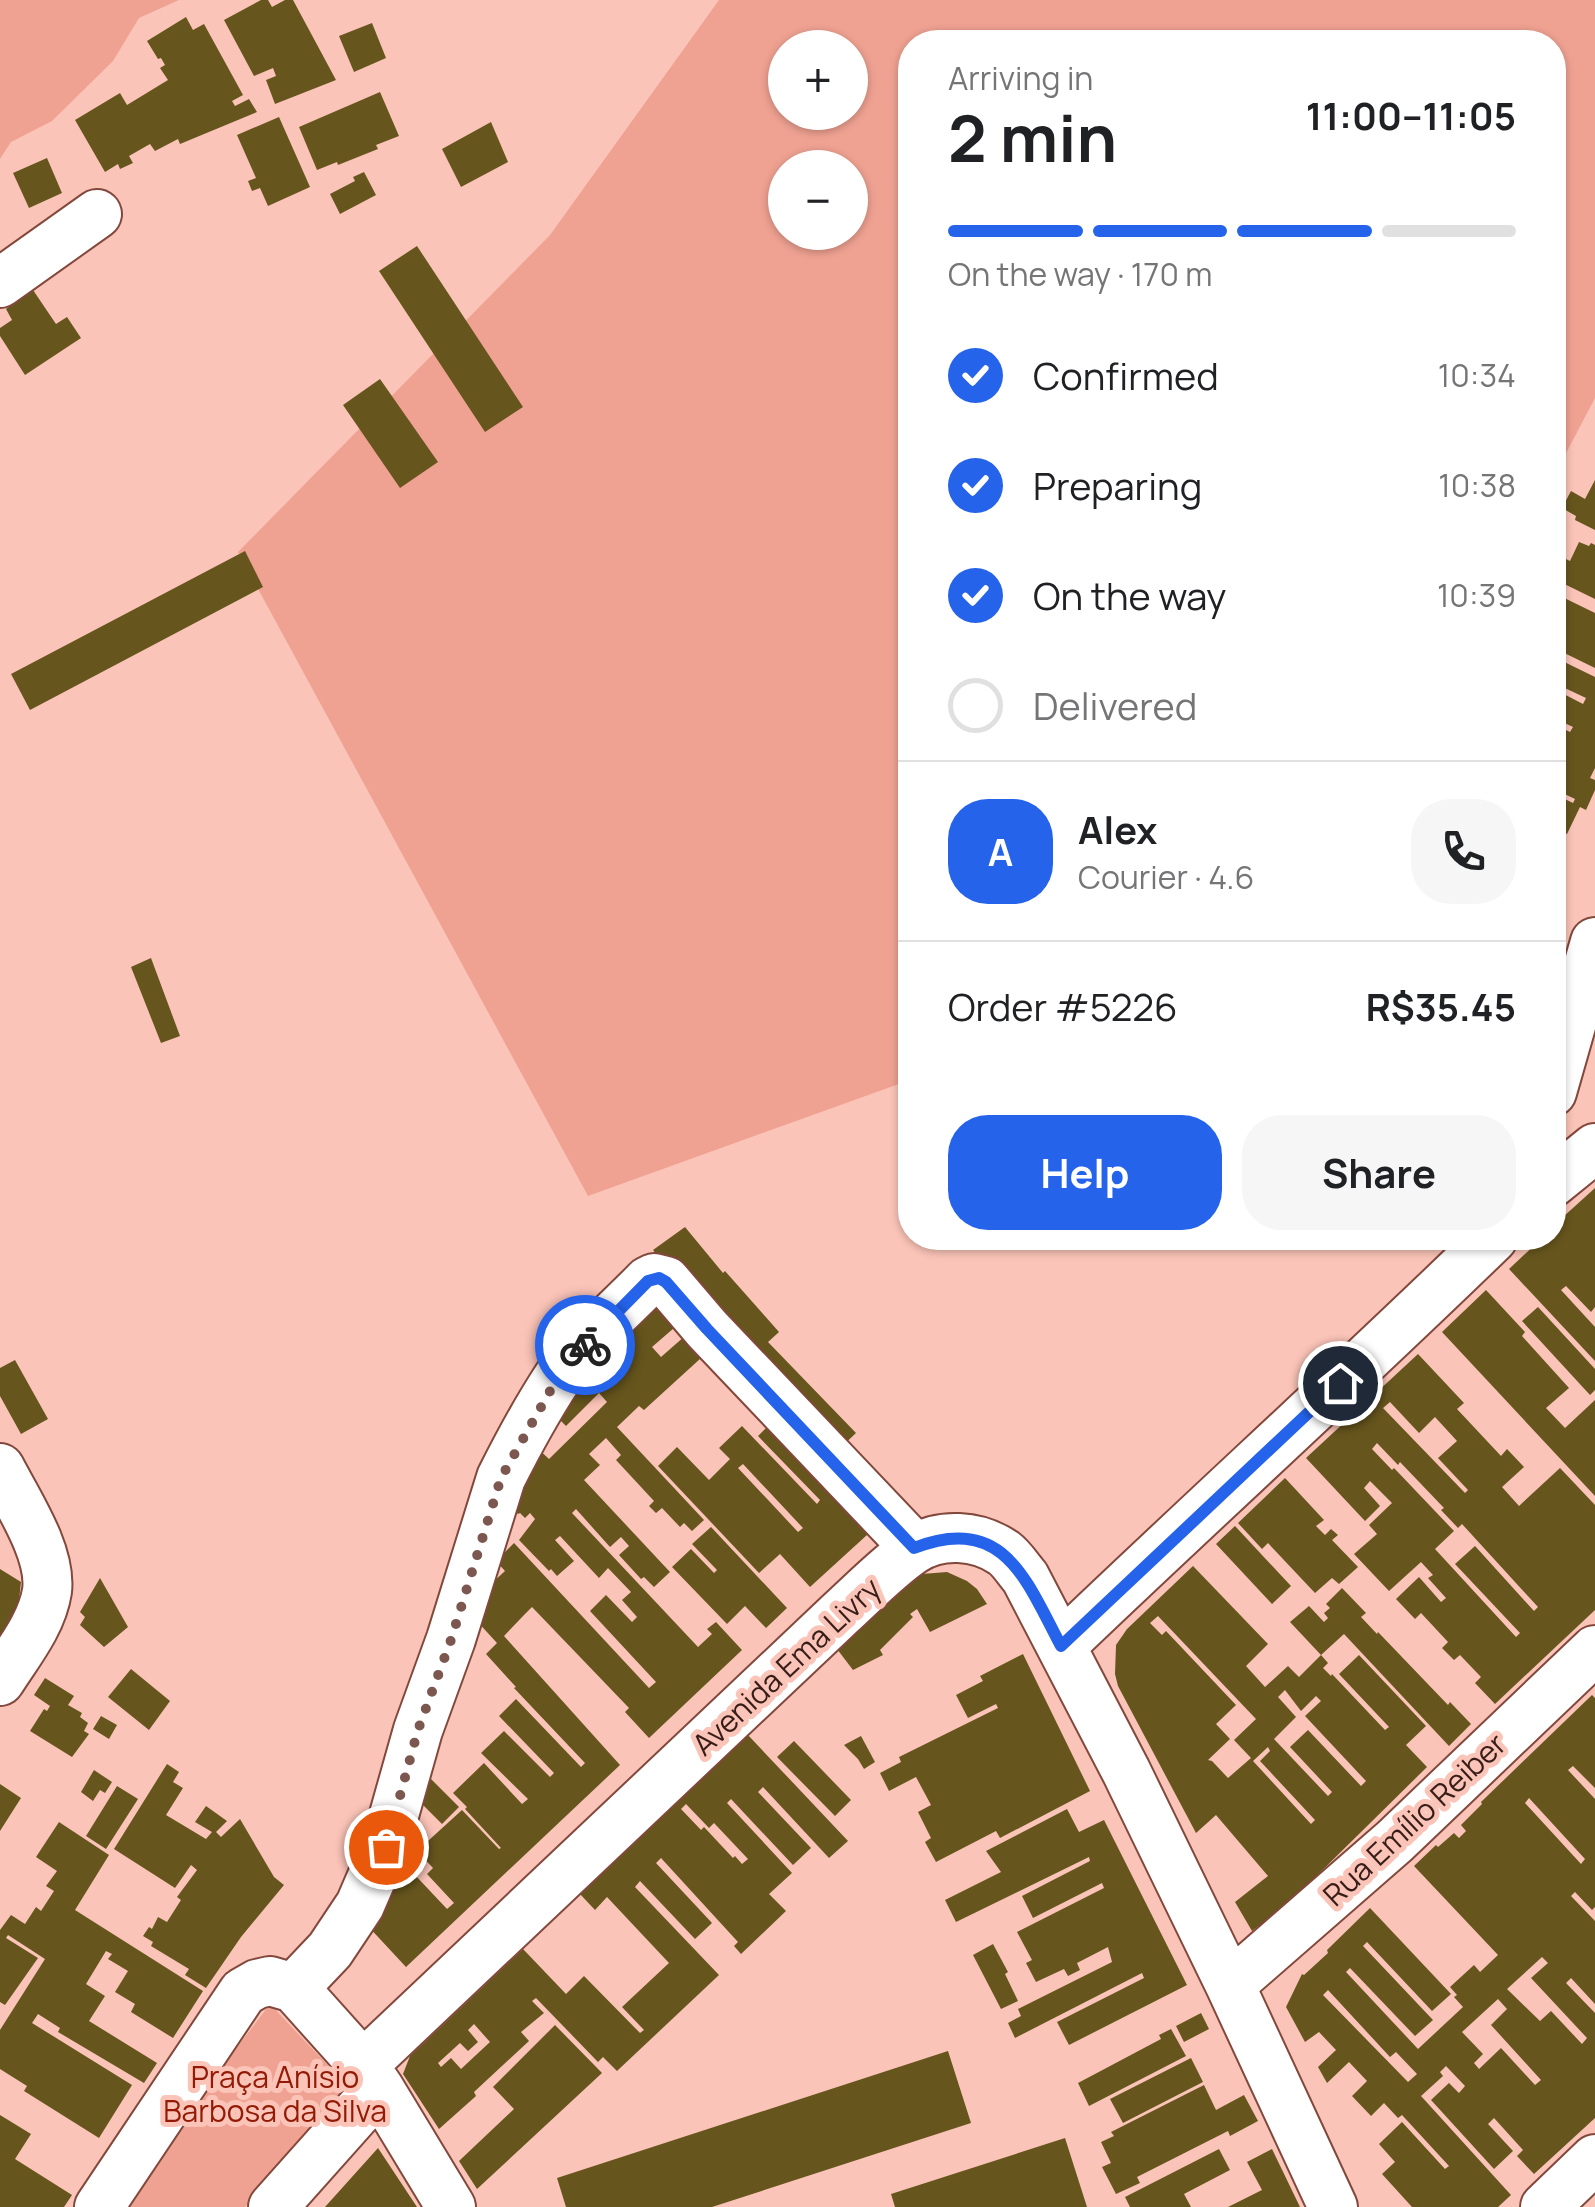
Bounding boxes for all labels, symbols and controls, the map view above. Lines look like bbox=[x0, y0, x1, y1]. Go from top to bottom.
map controls bbox=[768, 30, 868, 250]
button: + bbox=[768, 30, 868, 130]
text: Arriving in bbox=[948, 56, 1093, 100]
text: 11:00–11:05 bbox=[1306, 89, 1516, 141]
text: 2 min bbox=[948, 93, 1117, 182]
button: − bbox=[768, 150, 868, 250]
text: On the way · 170 m bbox=[948, 252, 1212, 296]
icon: check bbox=[948, 348, 1003, 403]
text: Confirmed bbox=[1033, 349, 1219, 401]
text: 10:34 bbox=[1438, 353, 1516, 397]
icon: check bbox=[948, 458, 1003, 513]
text: Preparing bbox=[1033, 459, 1202, 511]
text: 10:38 bbox=[1438, 463, 1516, 507]
icon: check bbox=[948, 568, 1003, 623]
text: On the way bbox=[1033, 569, 1226, 621]
text: 10:39 bbox=[1437, 573, 1516, 617]
text: Delivered bbox=[1033, 679, 1197, 731]
button: phone bbox=[1411, 799, 1516, 904]
text: Alex bbox=[1078, 803, 1157, 855]
text: A bbox=[988, 825, 1013, 877]
text: Courier · 4.6 bbox=[1078, 855, 1254, 899]
text: Order #5226 bbox=[948, 980, 1178, 1032]
text: R$35.45 bbox=[1366, 980, 1516, 1032]
button: Help bbox=[948, 1115, 1222, 1230]
button: Share bbox=[1242, 1115, 1516, 1230]
courier bbox=[535, 1295, 635, 1395]
icon: bike bbox=[558, 1318, 613, 1373]
pin bbox=[1298, 1341, 1383, 1426]
icon: home bbox=[1313, 1356, 1368, 1411]
street label: Avenida Ema Livry bbox=[683, 1568, 889, 1764]
street label: Rua Emílio Reiber bbox=[1314, 1723, 1515, 1915]
pin bbox=[344, 1805, 429, 1890]
icon: bag bbox=[359, 1820, 414, 1875]
park label: Praça Anísio Barbosa da Silva bbox=[163, 2056, 387, 2131]

